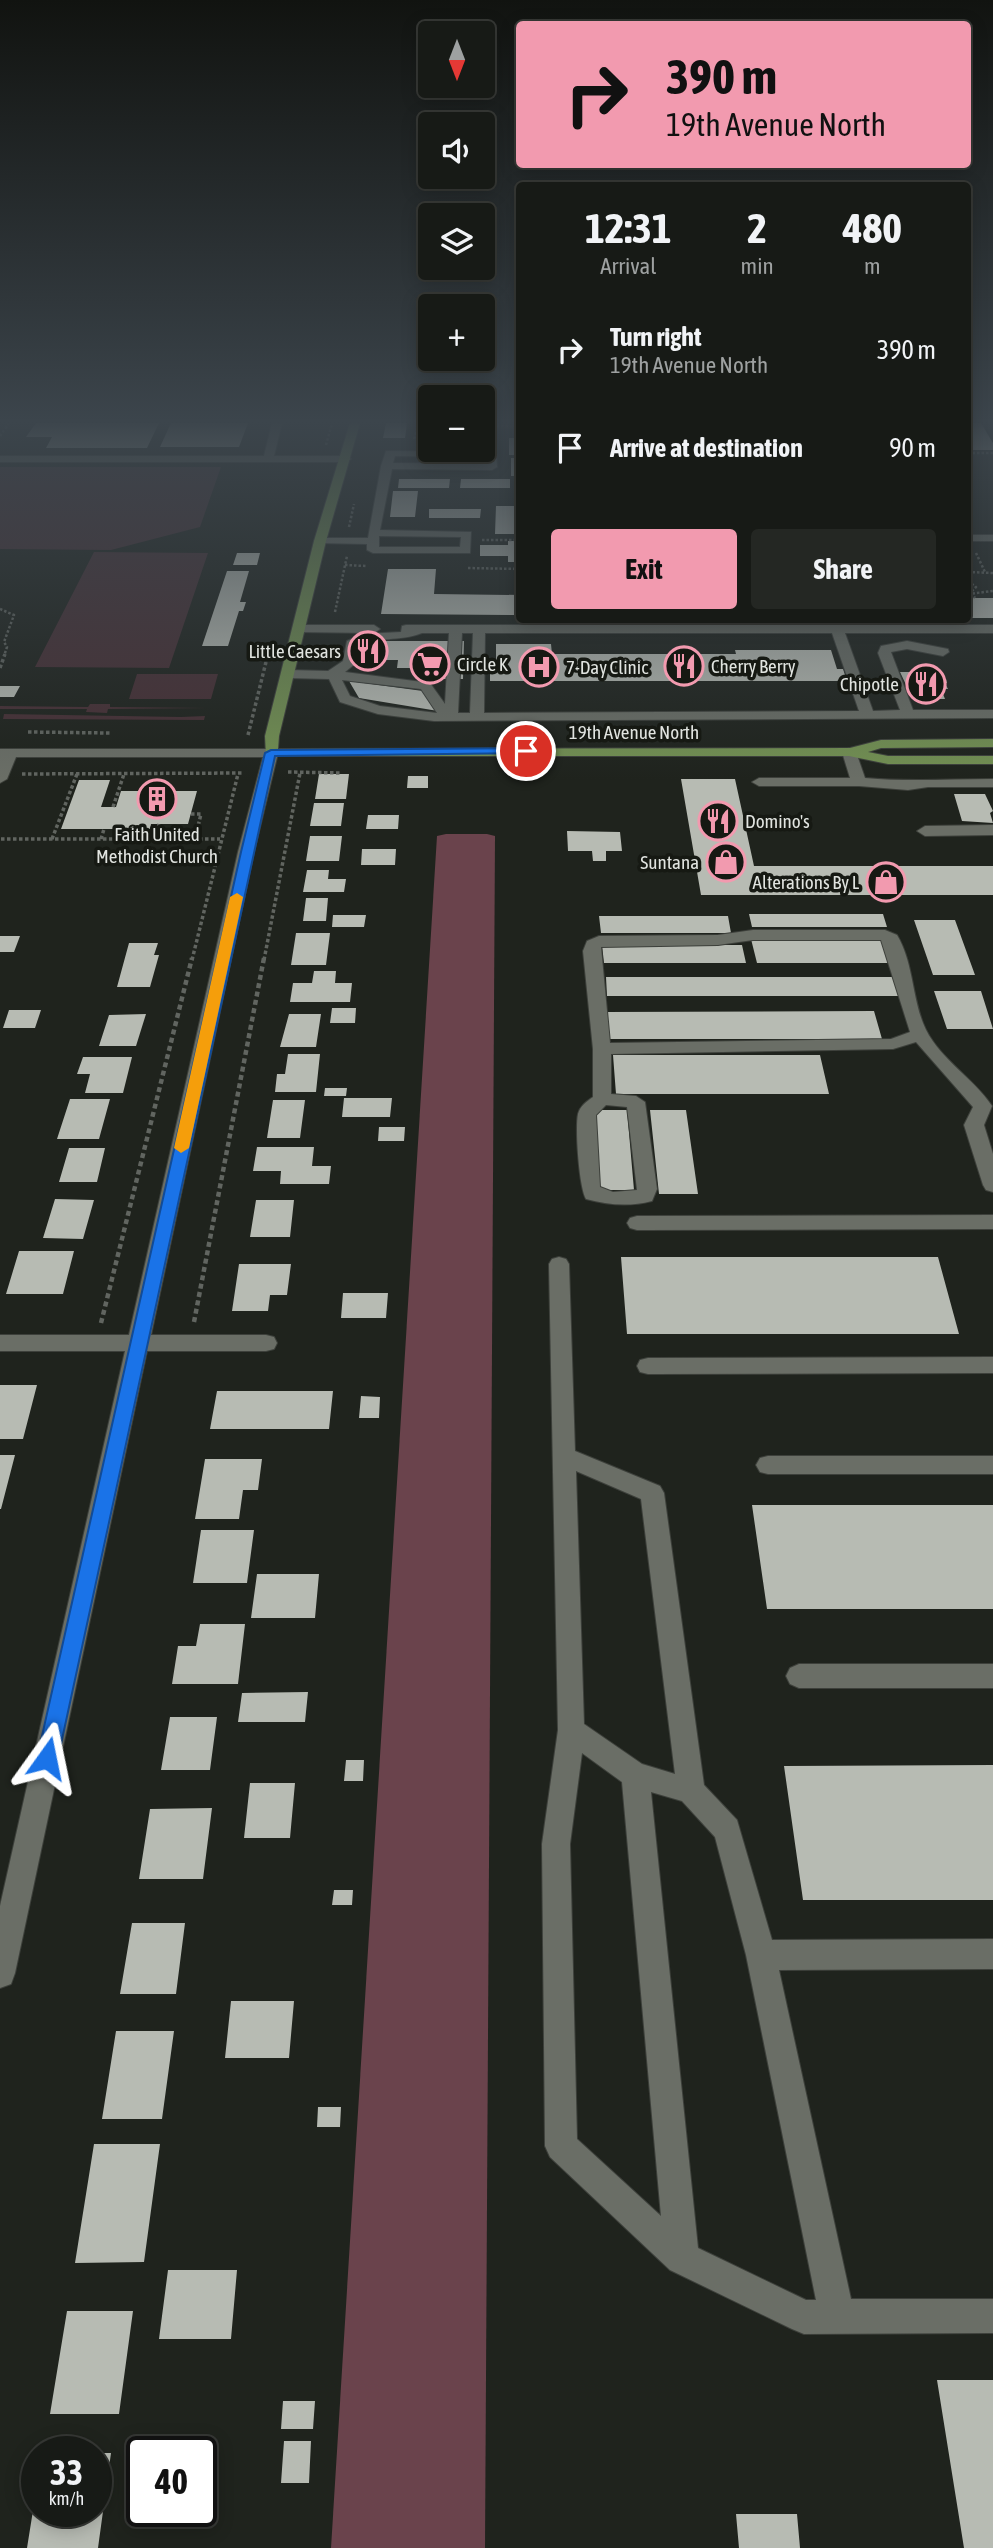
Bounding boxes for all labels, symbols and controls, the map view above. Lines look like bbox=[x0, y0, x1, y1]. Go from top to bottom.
north arrow bbox=[418, 21, 495, 98]
map controls bbox=[418, 21, 495, 462]
text: 390 m bbox=[666, 48, 777, 104]
icon: right bbox=[551, 49, 642, 140]
text: 19th Avenue North bbox=[666, 106, 886, 143]
button: sound bbox=[418, 112, 495, 189]
button: layers bbox=[418, 203, 495, 280]
text: 12:31 bbox=[585, 204, 672, 252]
text: 2 bbox=[747, 204, 767, 252]
text: 480 bbox=[843, 204, 902, 252]
text: Arrival bbox=[600, 253, 656, 279]
text: min bbox=[741, 253, 774, 279]
text: m bbox=[864, 253, 881, 279]
button: + bbox=[418, 294, 495, 371]
text: Turn right bbox=[610, 322, 701, 352]
icon: right bbox=[551, 331, 589, 369]
text: 390 m bbox=[877, 335, 936, 365]
text: 19th Avenue North bbox=[610, 352, 768, 378]
button: − bbox=[418, 385, 495, 462]
icon: arrive bbox=[551, 429, 589, 467]
text: Arrive at destination bbox=[610, 433, 803, 463]
text: 90 m bbox=[889, 433, 936, 463]
button: Exit bbox=[551, 529, 737, 609]
button: Share bbox=[751, 529, 936, 609]
restaurant icon: Little Caesars bbox=[347, 630, 389, 672]
place label: Little Caesars bbox=[248, 640, 341, 662]
supermarket icon: Circle K bbox=[409, 643, 451, 685]
restaurant icon: Cherry Berry bbox=[663, 645, 705, 687]
hospital icon: 7-Day Clinic bbox=[518, 646, 560, 688]
place label: Circle K bbox=[457, 653, 509, 675]
place label: Cherry Berry bbox=[711, 655, 796, 677]
place label: 7-Day Clinic bbox=[566, 656, 649, 678]
restaurant icon: Chipotle bbox=[905, 663, 947, 705]
place label: Chipotle bbox=[840, 673, 899, 695]
pin bbox=[496, 721, 556, 781]
street label: 19th Avenue North bbox=[569, 721, 699, 743]
icon: arrive bbox=[507, 732, 545, 770]
building icon: Faith United Methodist Church bbox=[136, 778, 178, 820]
restaurant icon: Domino's bbox=[697, 800, 739, 842]
place label: Domino's bbox=[745, 810, 810, 832]
place label: Faith United Methodist Church bbox=[96, 823, 218, 867]
shop icon: Suntana bbox=[705, 841, 747, 883]
place label: Suntana bbox=[640, 851, 699, 873]
shop icon: Alterations By L bbox=[865, 861, 907, 903]
place label: Alterations By L bbox=[753, 871, 860, 893]
position arrow bbox=[10, 1721, 84, 1795]
speed limit sign: 40 bbox=[126, 2436, 217, 2527]
text: 33 bbox=[50, 2452, 83, 2492]
text: km/h bbox=[49, 2488, 84, 2509]

